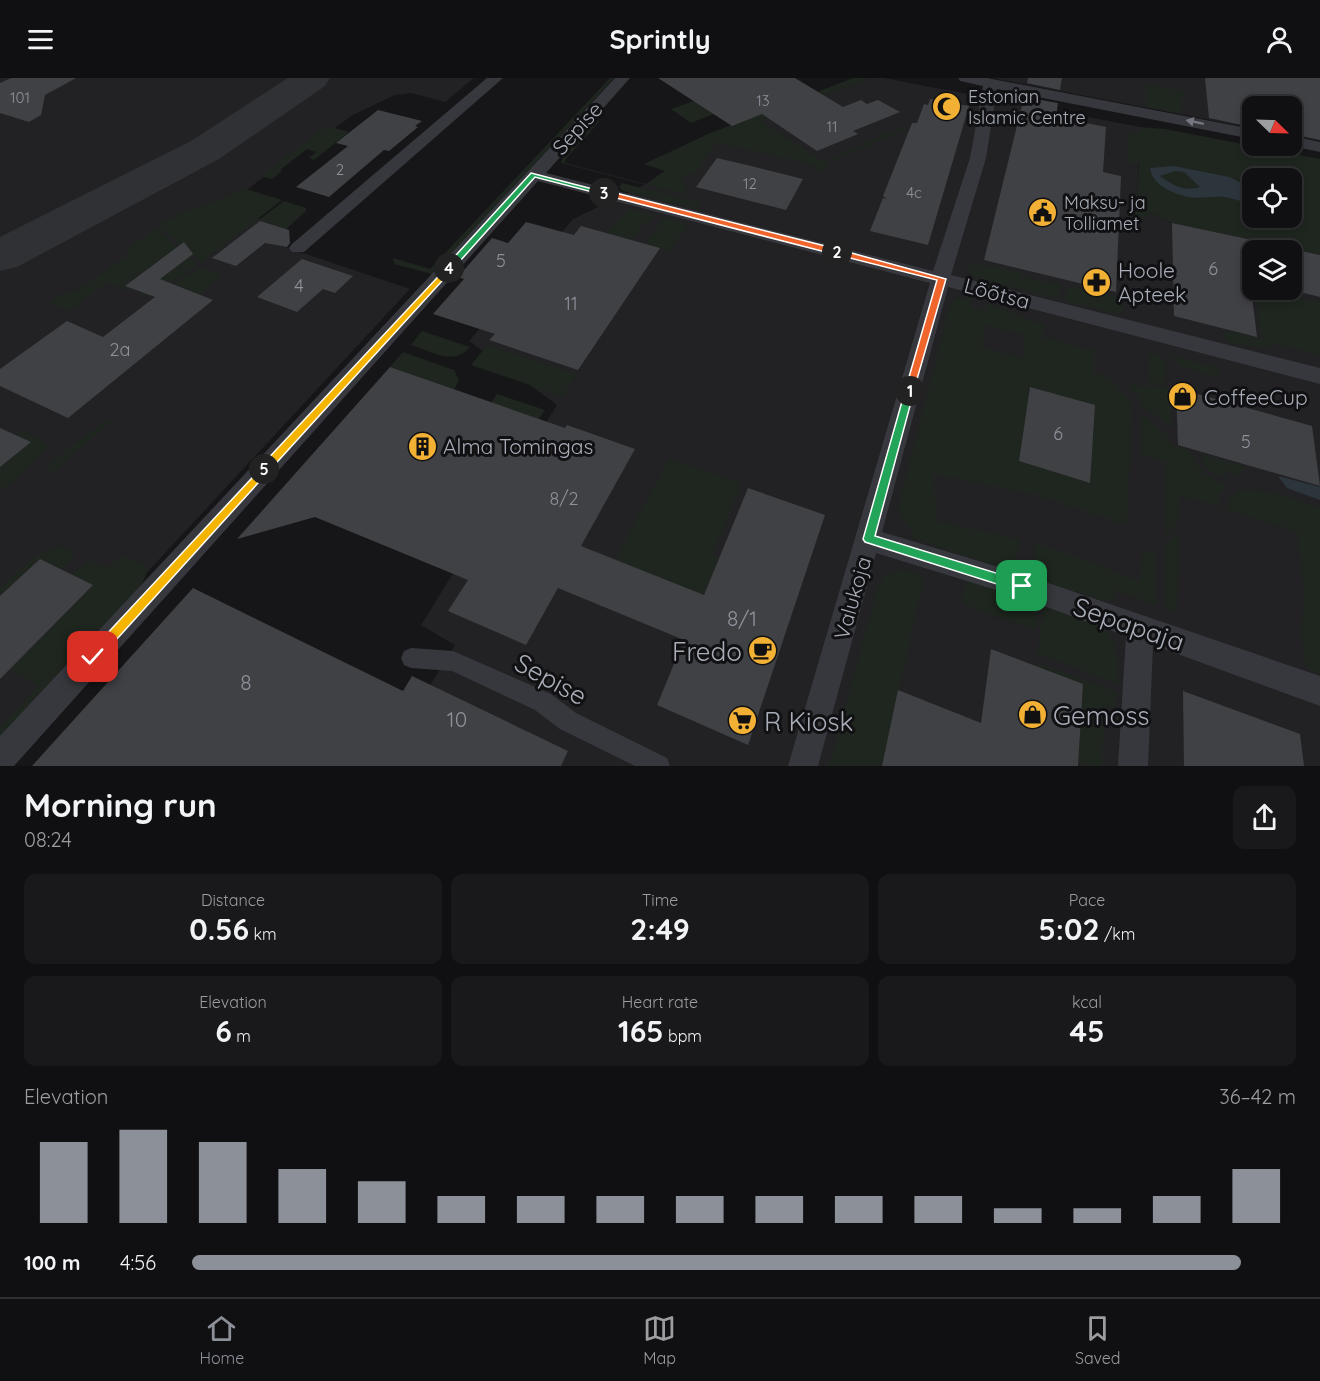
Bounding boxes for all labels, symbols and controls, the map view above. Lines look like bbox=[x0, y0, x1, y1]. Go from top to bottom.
text: Sprintly bbox=[609, 22, 711, 56]
icon: menu bbox=[24, 23, 57, 56]
icon: person bbox=[1263, 23, 1296, 56]
place label: Estonian Islamic Centre bbox=[968, 85, 1086, 129]
house number: 101 bbox=[10, 88, 30, 107]
mosque icon: Estonian Islamic Centre bbox=[931, 90, 963, 122]
house number: 13 bbox=[756, 91, 770, 110]
street label: Sepise bbox=[546, 96, 608, 160]
north arrow bbox=[1242, 96, 1302, 156]
map controls bbox=[1242, 96, 1302, 300]
house number: 11 bbox=[826, 117, 838, 136]
one-way arrow bbox=[1185, 117, 1204, 126]
house number: 2 bbox=[336, 160, 344, 179]
button: locate bbox=[1242, 168, 1302, 228]
house number: 12 bbox=[743, 174, 757, 193]
pin: 3 bbox=[589, 178, 619, 208]
text: 3 bbox=[600, 183, 608, 203]
house number: 4c bbox=[906, 183, 922, 202]
place label: Maksu- ja Tolliamet bbox=[1064, 191, 1146, 235]
public building icon: Maksu- ja Tolliamet bbox=[1027, 196, 1059, 228]
pin: 2 bbox=[822, 237, 852, 267]
button: layers bbox=[1242, 240, 1302, 300]
text: 2 bbox=[832, 242, 842, 262]
house number: 5 bbox=[496, 249, 506, 272]
pin: 4 bbox=[434, 253, 464, 283]
place label: Hoole Apteek bbox=[1118, 257, 1186, 307]
house number: 6 bbox=[1208, 257, 1218, 280]
text: 4 bbox=[444, 258, 454, 278]
pharmacy icon: Hoole Apteek bbox=[1081, 266, 1113, 298]
street label: Lõõtsa bbox=[961, 272, 1033, 314]
house number: 4 bbox=[294, 274, 304, 297]
house number: 11 bbox=[564, 292, 578, 315]
house number: 2a bbox=[110, 338, 130, 361]
pin: 1 bbox=[895, 376, 925, 406]
text: 1 bbox=[907, 381, 913, 401]
shop icon: CoffeeCup bbox=[1167, 381, 1199, 413]
place label: CoffeeCup bbox=[1204, 384, 1308, 410]
house number: 6 bbox=[1053, 422, 1063, 445]
building icon: Alma Tomingas bbox=[406, 430, 438, 462]
house number: 5 bbox=[1241, 430, 1251, 453]
place label: Alma Tomingas bbox=[443, 433, 593, 459]
pin: 5 bbox=[249, 454, 279, 484]
text: 5 bbox=[259, 459, 269, 479]
house number: 8/2 bbox=[549, 487, 579, 510]
street label: Valukoja bbox=[828, 554, 876, 642]
pin bbox=[996, 560, 1047, 611]
icon: arrive bbox=[1005, 569, 1038, 602]
street label: Sepapaja bbox=[1069, 590, 1189, 658]
house number: 8/1 bbox=[727, 605, 757, 631]
pin bbox=[67, 631, 118, 682]
place label: Fredo bbox=[672, 635, 742, 668]
cafe icon: Fredo bbox=[747, 635, 779, 667]
icon: check bbox=[76, 640, 109, 673]
street label: Sepise bbox=[509, 646, 593, 712]
house number: 8 bbox=[240, 669, 252, 695]
shop icon: Gemoss bbox=[1016, 699, 1048, 731]
place label: Gemoss bbox=[1053, 699, 1150, 732]
supermarket icon: R Kiosk bbox=[727, 705, 759, 737]
place label: R Kiosk bbox=[764, 705, 853, 738]
house number: 10 bbox=[447, 706, 467, 732]
text: Morning run bbox=[24, 784, 217, 825]
button: share bbox=[1233, 786, 1296, 849]
text: 08:24 bbox=[24, 827, 72, 852]
text: Distance bbox=[201, 890, 265, 910]
text: Time bbox=[642, 890, 678, 910]
text: Pace bbox=[1069, 890, 1105, 910]
text: 0.56 bbox=[189, 910, 249, 948]
text: 2:49 bbox=[630, 910, 690, 948]
text: 5:02 bbox=[1039, 910, 1100, 948]
text: km bbox=[249, 924, 277, 944]
text: /km bbox=[1100, 924, 1135, 944]
text: Elevation bbox=[199, 992, 267, 1012]
text: Heart rate bbox=[622, 992, 698, 1012]
text: kcal bbox=[1072, 992, 1102, 1012]
text: 6 bbox=[215, 1012, 232, 1050]
text: 165 bbox=[618, 1012, 664, 1050]
text: 45 bbox=[1070, 1012, 1104, 1050]
text: m bbox=[232, 1026, 251, 1046]
text: bpm bbox=[664, 1026, 702, 1046]
text: Elevation bbox=[24, 1084, 108, 1109]
text: 36–42 m bbox=[1219, 1084, 1296, 1109]
text: 100 m bbox=[24, 1250, 80, 1275]
text: 4:56 bbox=[120, 1250, 156, 1275]
tab: Home bbox=[199, 1312, 244, 1368]
tab: Map bbox=[643, 1312, 676, 1368]
tab: Saved bbox=[1075, 1312, 1121, 1368]

